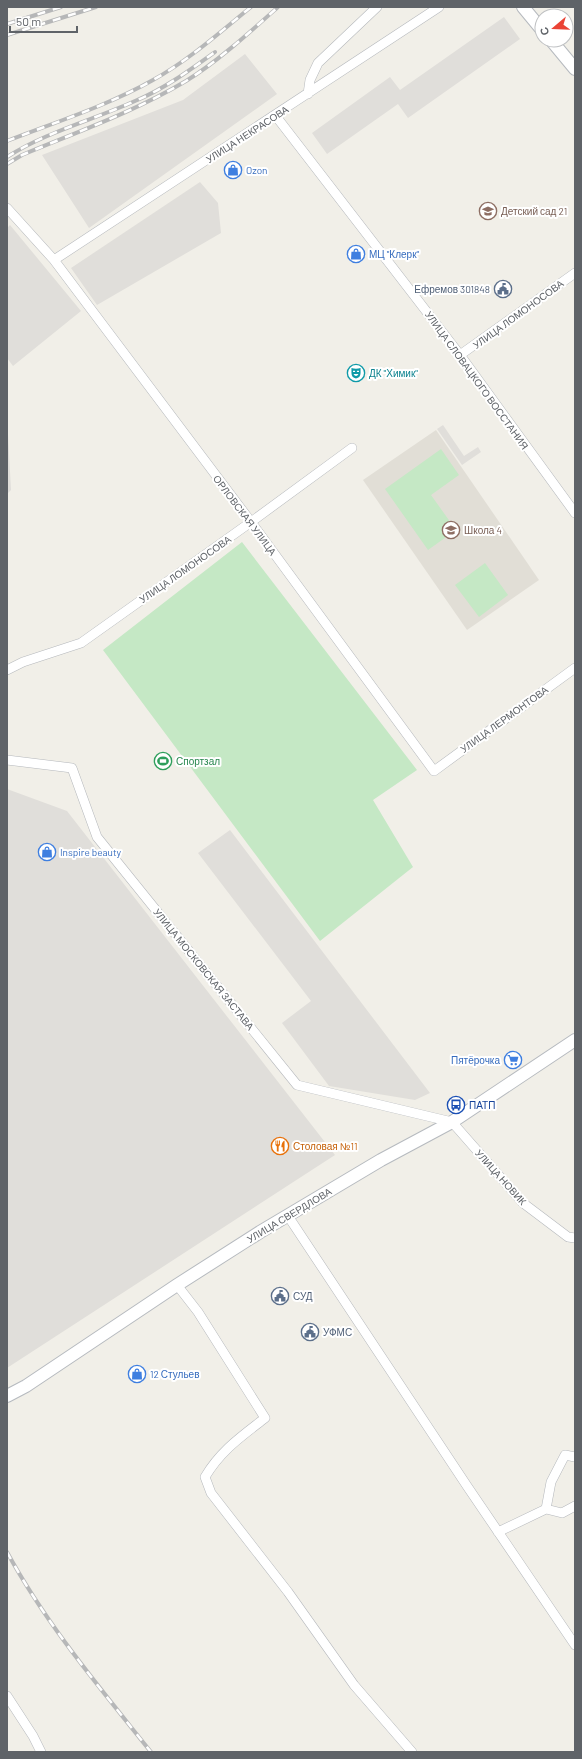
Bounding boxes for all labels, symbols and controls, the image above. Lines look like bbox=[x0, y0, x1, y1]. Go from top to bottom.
scale bar bbox=[10, 8, 77, 34]
north arrow bbox=[534, 8, 574, 48]
text: 50 m bbox=[16, 14, 41, 28]
text: С bbox=[537, 25, 552, 37]
street label: УЛИЦА НЕКРАСОВА bbox=[204, 103, 291, 165]
shop icon: Ozon bbox=[223, 160, 243, 180]
place label: Ozon bbox=[246, 164, 268, 176]
school or university icon: Детский сад 21 bbox=[478, 201, 498, 221]
place label: Детский сад 21 bbox=[501, 205, 567, 217]
shop icon: МЦ "Клерк" bbox=[346, 244, 366, 264]
place label: МЦ "Клерк" bbox=[369, 248, 420, 260]
street label: УЛИЦА ЛОМОНОСОВА bbox=[470, 277, 566, 351]
public building icon: Ефремов 301848 bbox=[493, 279, 513, 299]
place label: Ефремов 301848 bbox=[414, 283, 490, 295]
street label: УЛИЦА СЛОВАЦКОГО ВОССТАНИЯ bbox=[423, 309, 531, 451]
theatre icon: ДК "Химик" bbox=[346, 363, 366, 383]
place label: ДК "Химик" bbox=[369, 367, 418, 379]
street label: ОРЛОВСКАЯ УЛИЦА bbox=[211, 473, 279, 558]
school or university icon: Школа 4 bbox=[441, 520, 461, 540]
place label: Школа 4 bbox=[464, 524, 502, 536]
street label: УЛИЦА ЛОМОНОСОВА bbox=[137, 533, 233, 605]
street label: УЛИЦА ЛЕРМОНТОВА bbox=[458, 683, 550, 755]
sports icon: Спортзал bbox=[153, 751, 173, 771]
place label: Спортзал bbox=[176, 755, 220, 767]
shop icon: Inspire beauty bbox=[37, 842, 57, 862]
place label: Inspire beauty bbox=[60, 846, 122, 858]
street label: УЛИЦА МОСКОВСКАЯ ЗАСТАВА bbox=[151, 906, 257, 1032]
supermarket icon: Пятёрочка bbox=[503, 1050, 523, 1070]
place label: Пятёрочка bbox=[451, 1054, 500, 1066]
bus stop icon: ПАТП bbox=[446, 1095, 466, 1115]
place label: ПАТП bbox=[469, 1099, 495, 1111]
restaurant icon: Столовая №11 bbox=[270, 1136, 290, 1156]
place label: Столовая №11 bbox=[293, 1140, 357, 1152]
street label: УЛИЦА НОВИК bbox=[473, 1147, 529, 1207]
street label: УЛИЦА СВЕРДЛОВА bbox=[245, 1185, 334, 1245]
public building icon: СУД bbox=[270, 1286, 290, 1306]
place label: СУД bbox=[293, 1290, 313, 1302]
public building icon: УФМС bbox=[300, 1322, 320, 1342]
place label: УФМС bbox=[323, 1326, 352, 1338]
shop icon: 12 Стульев bbox=[127, 1364, 147, 1384]
place label: 12 Стульев bbox=[150, 1368, 199, 1380]

